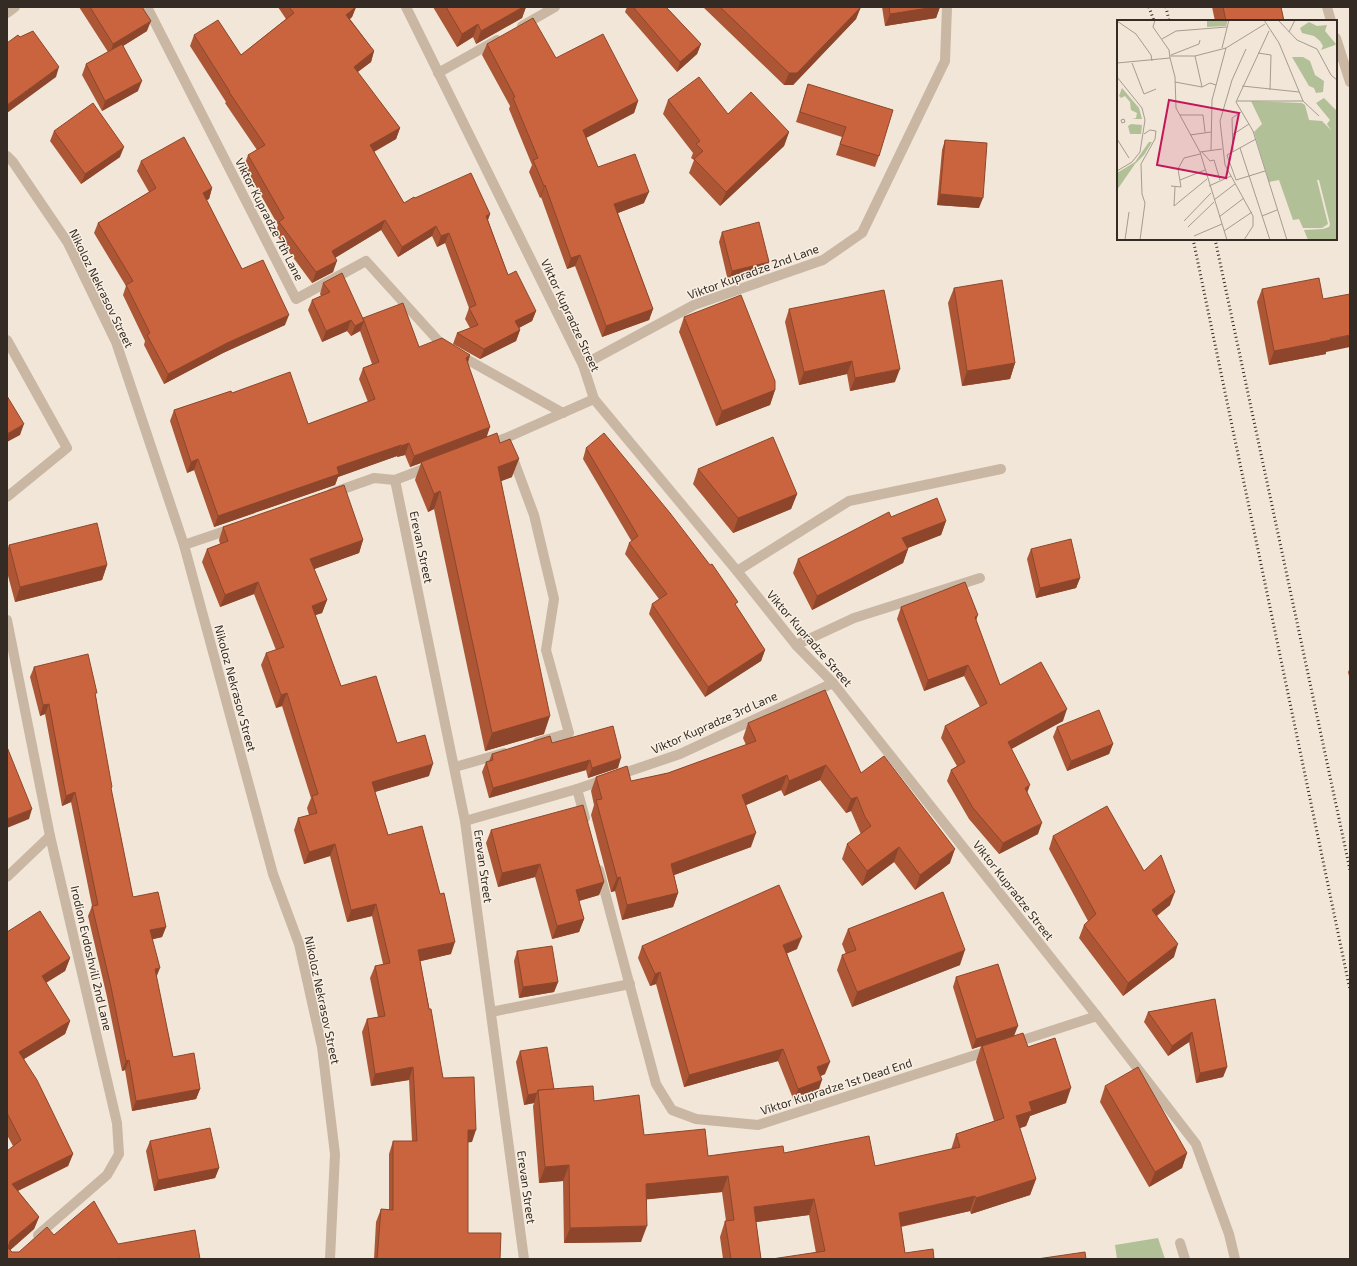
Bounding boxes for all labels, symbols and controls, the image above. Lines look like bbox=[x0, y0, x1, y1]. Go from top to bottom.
inset map bbox=[1117, 20, 1337, 240]
street label: Viktor Kupradze 7th Lane bbox=[233, 155, 307, 283]
street label: Nikoloz Nekrasov Street bbox=[67, 226, 137, 350]
street label: Viktor Kupradze 2nd Lane bbox=[685, 241, 821, 301]
street label: Viktor Kupradze Street bbox=[539, 256, 603, 374]
street label: Erevan Street bbox=[407, 510, 437, 585]
street label: Viktor Kupradze Street bbox=[764, 587, 856, 689]
street label: Nikoloz Nekrasov Street bbox=[212, 623, 260, 753]
street label: Viktor Kupradze 3rd Lane bbox=[649, 688, 779, 756]
street label: Erevan Street bbox=[472, 829, 496, 904]
street label: Viktor Kupradze Street bbox=[971, 837, 1058, 943]
street label: Irodion Evdoshvili 2nd Lane bbox=[68, 884, 116, 1032]
street label: Nikoloz Nekrasov Street bbox=[303, 935, 344, 1066]
street label: Viktor Kupradze 1st Dead End bbox=[758, 1055, 914, 1117]
street label: Erevan Street bbox=[515, 1150, 539, 1225]

